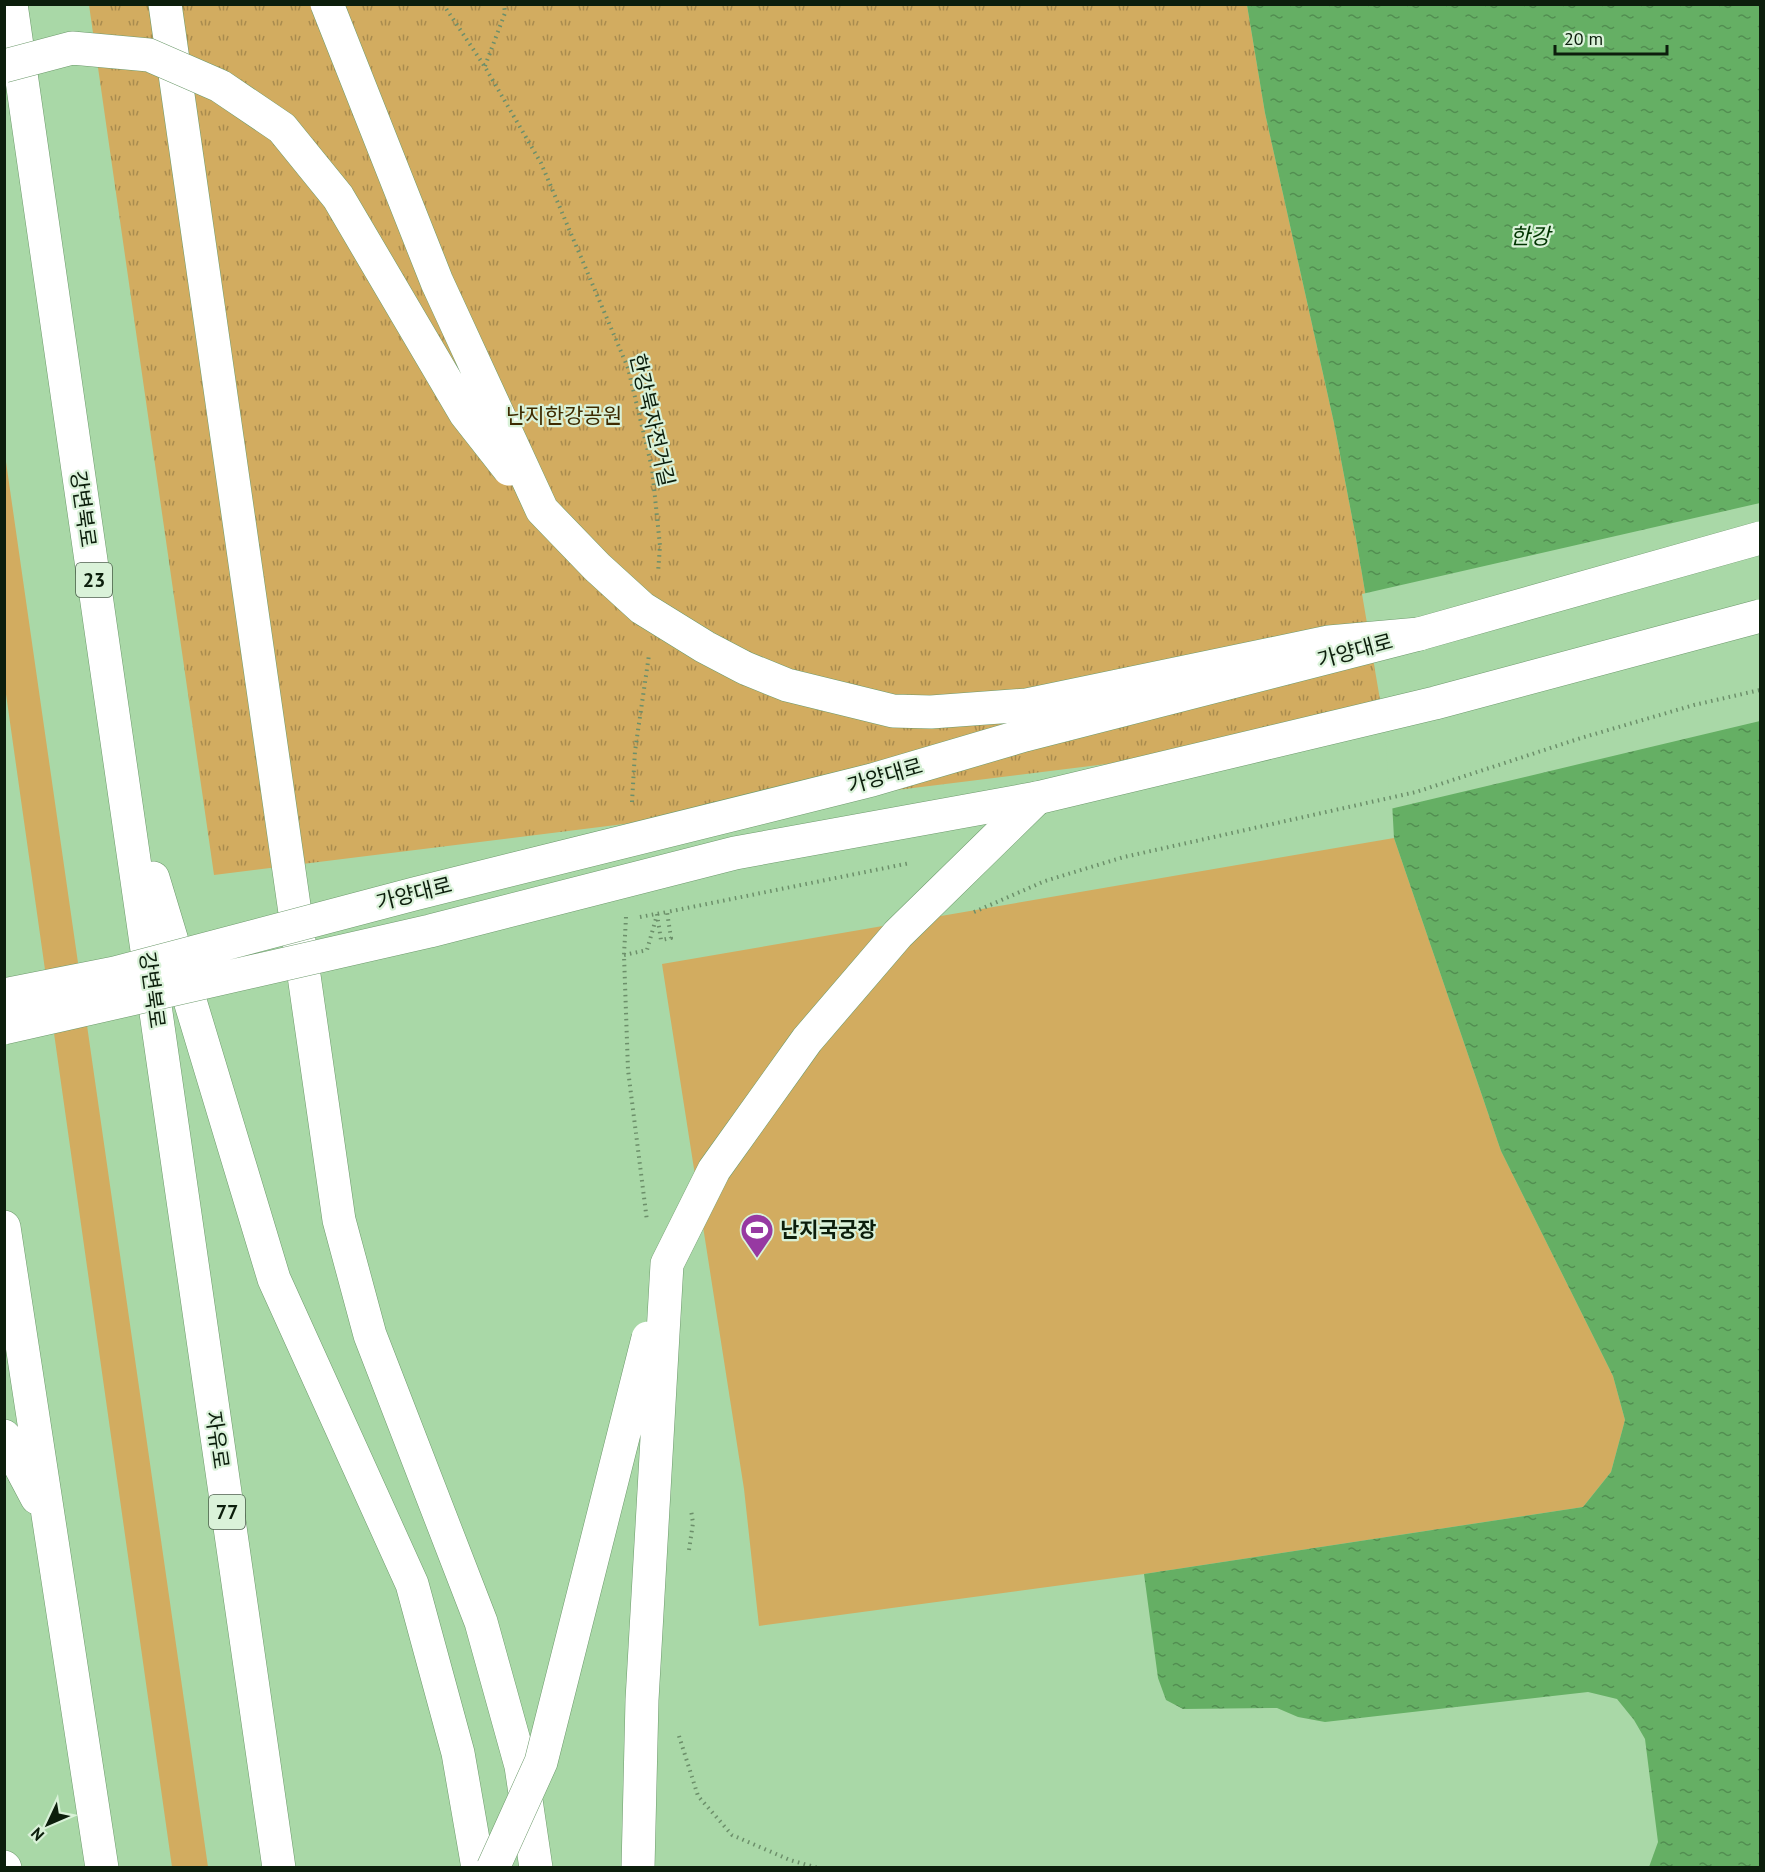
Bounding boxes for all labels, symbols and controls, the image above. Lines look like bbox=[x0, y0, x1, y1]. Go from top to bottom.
scale bar bbox=[1555, 18, 1668, 56]
text: 20 m bbox=[1564, 27, 1603, 50]
water label: 한강 bbox=[1510, 222, 1553, 250]
street label: 한강북자전거길 bbox=[624, 351, 681, 489]
park label: 난지한강공원 bbox=[506, 402, 622, 429]
street label: 강변북로 bbox=[65, 469, 102, 549]
road number: 23 bbox=[76, 563, 112, 597]
street label: 가양대로 bbox=[1314, 627, 1396, 674]
street label: 가양대로 bbox=[844, 752, 926, 799]
street label: 가양대로 bbox=[373, 871, 455, 916]
street label: 강변북로 bbox=[134, 950, 171, 1030]
sports icon: 난지국궁장 bbox=[739, 1212, 775, 1259]
place label: 난지국궁장 bbox=[780, 1216, 877, 1243]
street label: 자유로 bbox=[200, 1409, 235, 1471]
road number: 77 bbox=[209, 1495, 245, 1529]
north arrow bbox=[18, 1794, 78, 1854]
text: N bbox=[26, 1824, 48, 1845]

